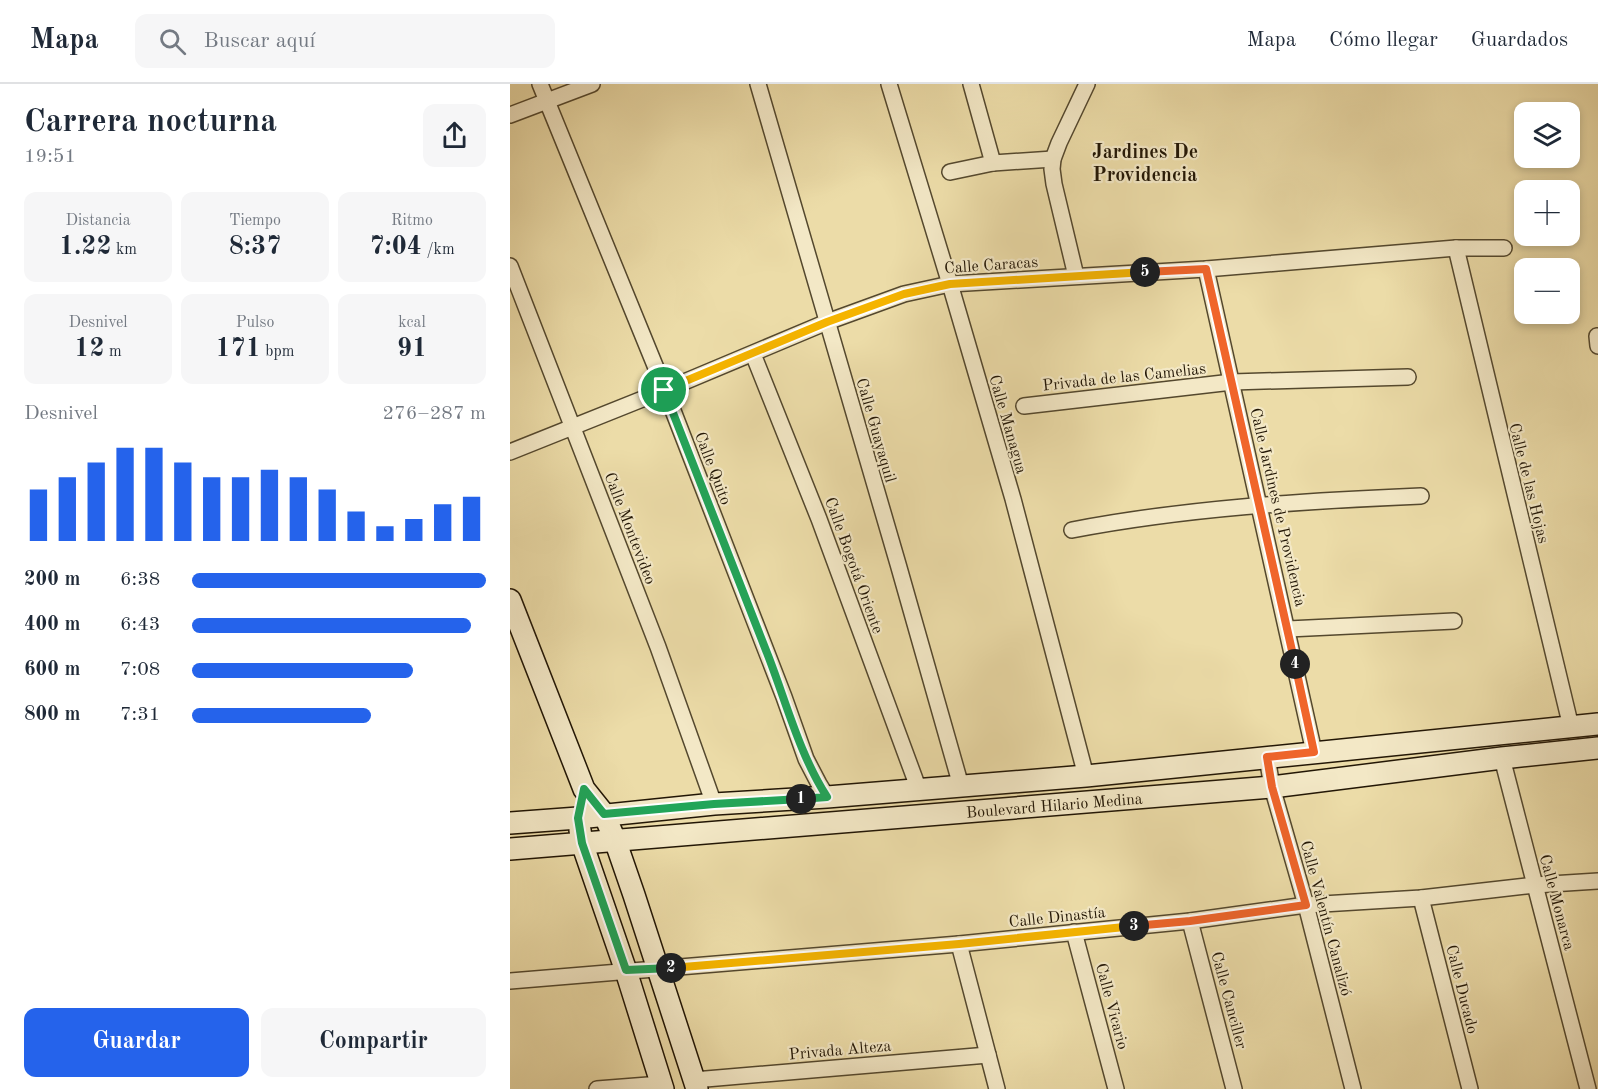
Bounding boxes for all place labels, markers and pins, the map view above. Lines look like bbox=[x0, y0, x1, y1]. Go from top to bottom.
pin: 5 bbox=[1130, 257, 1160, 287]
pin bbox=[638, 364, 689, 415]
pin: 4 bbox=[1280, 649, 1310, 679]
pin: 1 bbox=[786, 784, 816, 814]
pin: 3 bbox=[1119, 911, 1149, 941]
pin: 2 bbox=[656, 953, 686, 983]

